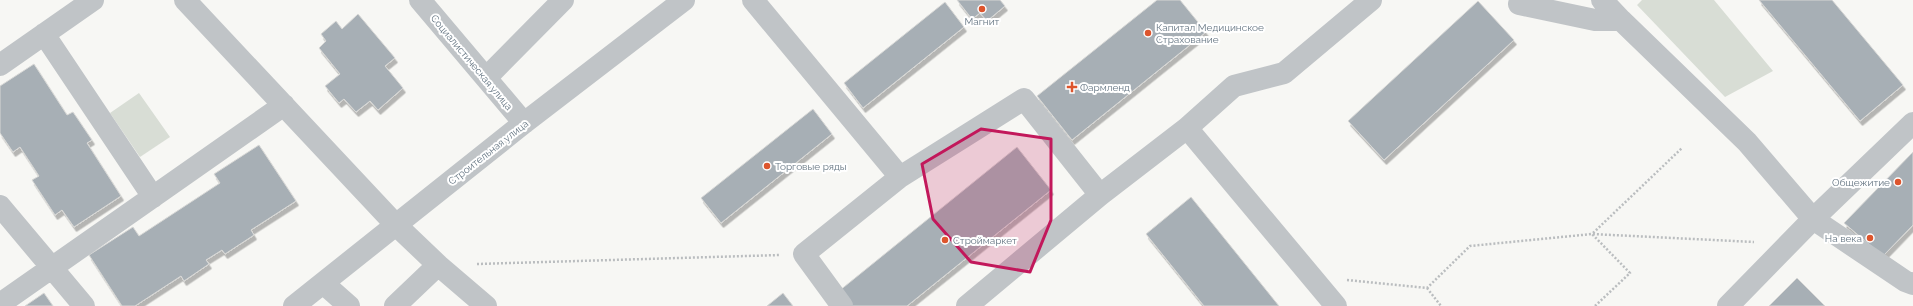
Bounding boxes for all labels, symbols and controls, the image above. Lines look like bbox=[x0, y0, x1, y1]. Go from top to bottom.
marker: Магнит bbox=[977, 4, 987, 14]
street label: Социалистическая улица bbox=[429, 13, 515, 112]
place label: Магнит bbox=[965, 16, 1000, 27]
place label: Капитал Медицинское Страхование bbox=[1156, 22, 1264, 45]
marker: Капитал Медицинское Страхование bbox=[1143, 28, 1153, 38]
marker: Фармленд bbox=[1067, 82, 1077, 92]
place label: Фармленд bbox=[1080, 82, 1130, 93]
street label: Строительная улица bbox=[446, 118, 530, 187]
marker: Торговые ряды bbox=[762, 161, 772, 171]
place label: Торговые ряды bbox=[775, 161, 847, 172]
place label: Общежитие bbox=[1832, 177, 1890, 188]
marker: Общежитие bbox=[1893, 177, 1903, 187]
place label: На века bbox=[1825, 233, 1862, 244]
marker: На века bbox=[1865, 233, 1875, 243]
marker: Строймаркет bbox=[940, 235, 950, 245]
place label: Строймаркет bbox=[953, 235, 1017, 246]

